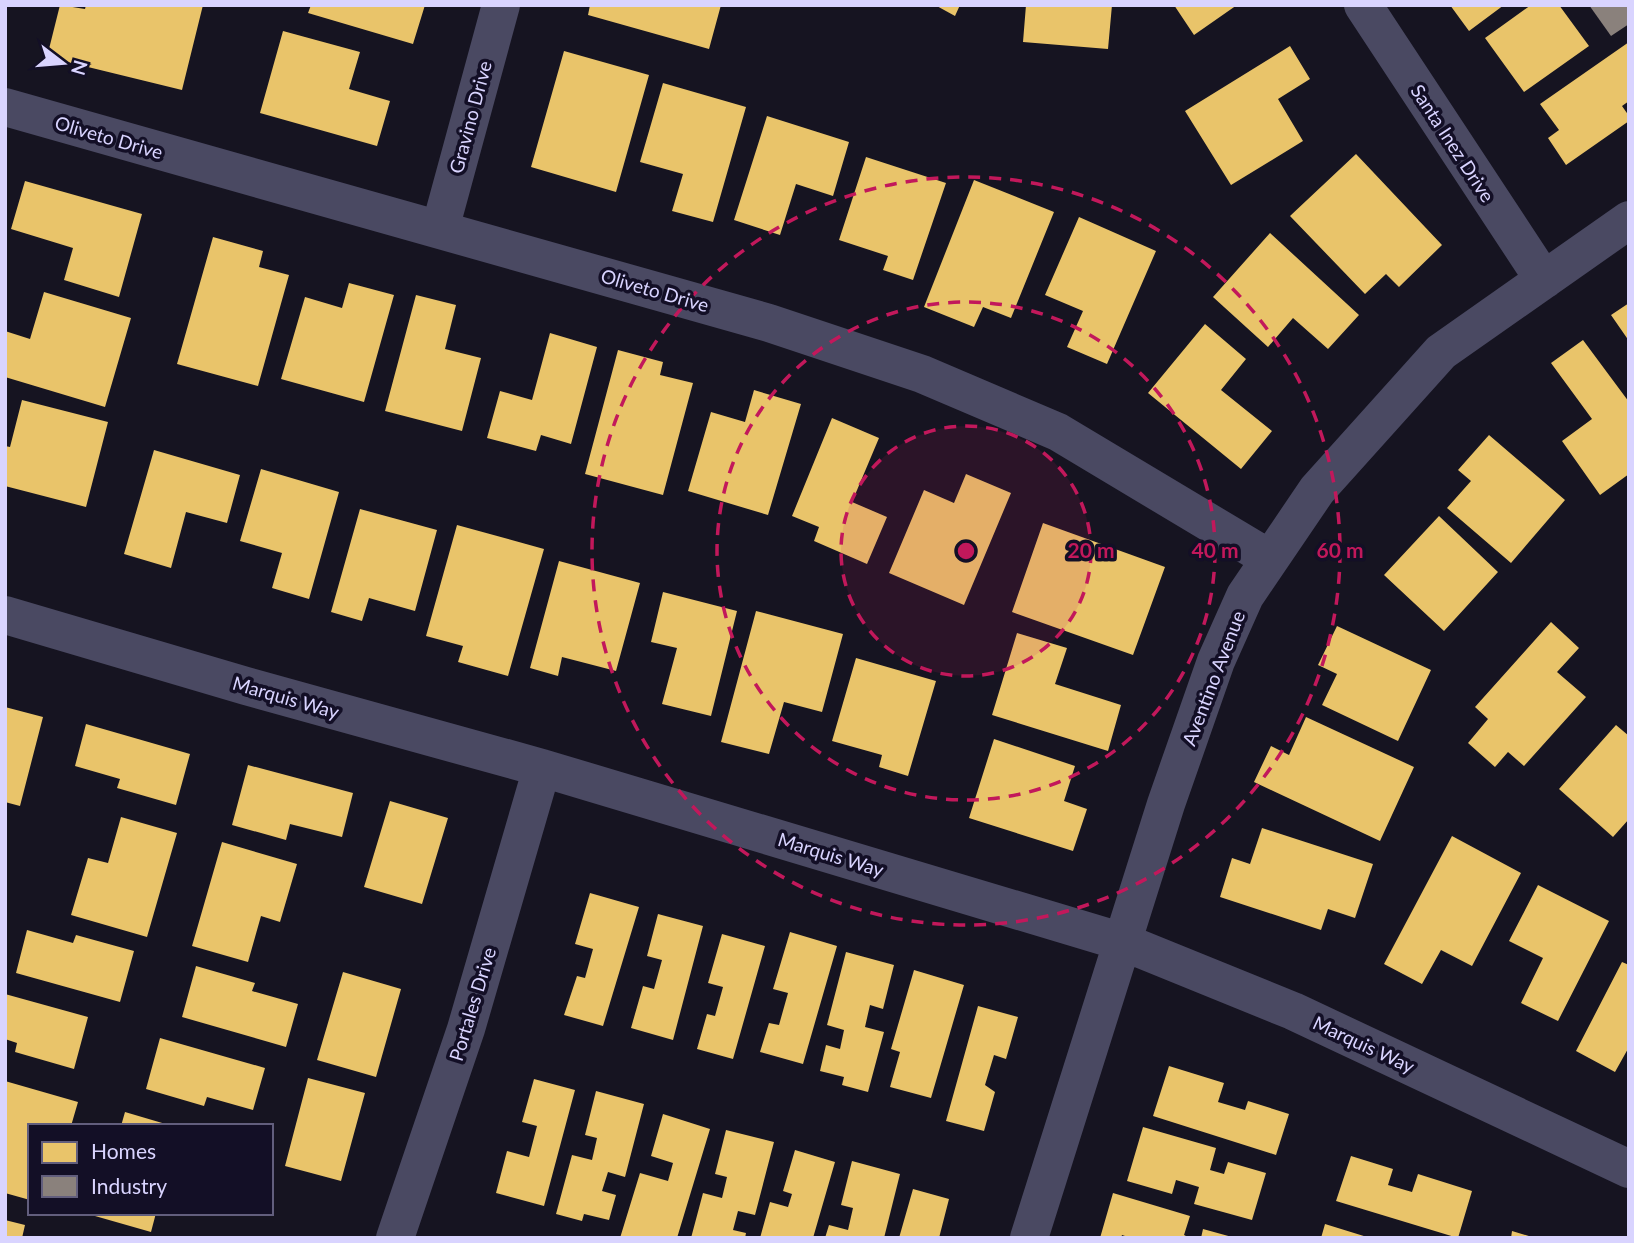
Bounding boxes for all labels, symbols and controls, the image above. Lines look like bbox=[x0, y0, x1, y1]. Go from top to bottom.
north arrow bbox=[28, 28, 98, 98]
text: N bbox=[67, 58, 93, 78]
street label: Gravino Drive bbox=[444, 58, 496, 176]
street label: Santa Inez Drive bbox=[1406, 80, 1500, 206]
street label: Oliveto Drive bbox=[52, 111, 166, 163]
street label: Oliveto Drive bbox=[598, 264, 712, 316]
text: 20 m bbox=[1067, 537, 1115, 562]
text: 40 m bbox=[1191, 537, 1239, 562]
text: 60 m bbox=[1316, 537, 1364, 562]
centre of rings bbox=[954, 539, 978, 563]
street label: Aventino Avenue bbox=[1177, 607, 1249, 749]
street label: Marquis Way bbox=[230, 671, 342, 723]
street label: Marquis Way bbox=[775, 827, 887, 881]
street label: Portales Drive bbox=[444, 944, 500, 1064]
street label: Marquis Way bbox=[1309, 1010, 1419, 1078]
legend bbox=[28, 1124, 273, 1215]
text: Homes bbox=[91, 1138, 156, 1163]
text: Industry bbox=[91, 1173, 167, 1198]

